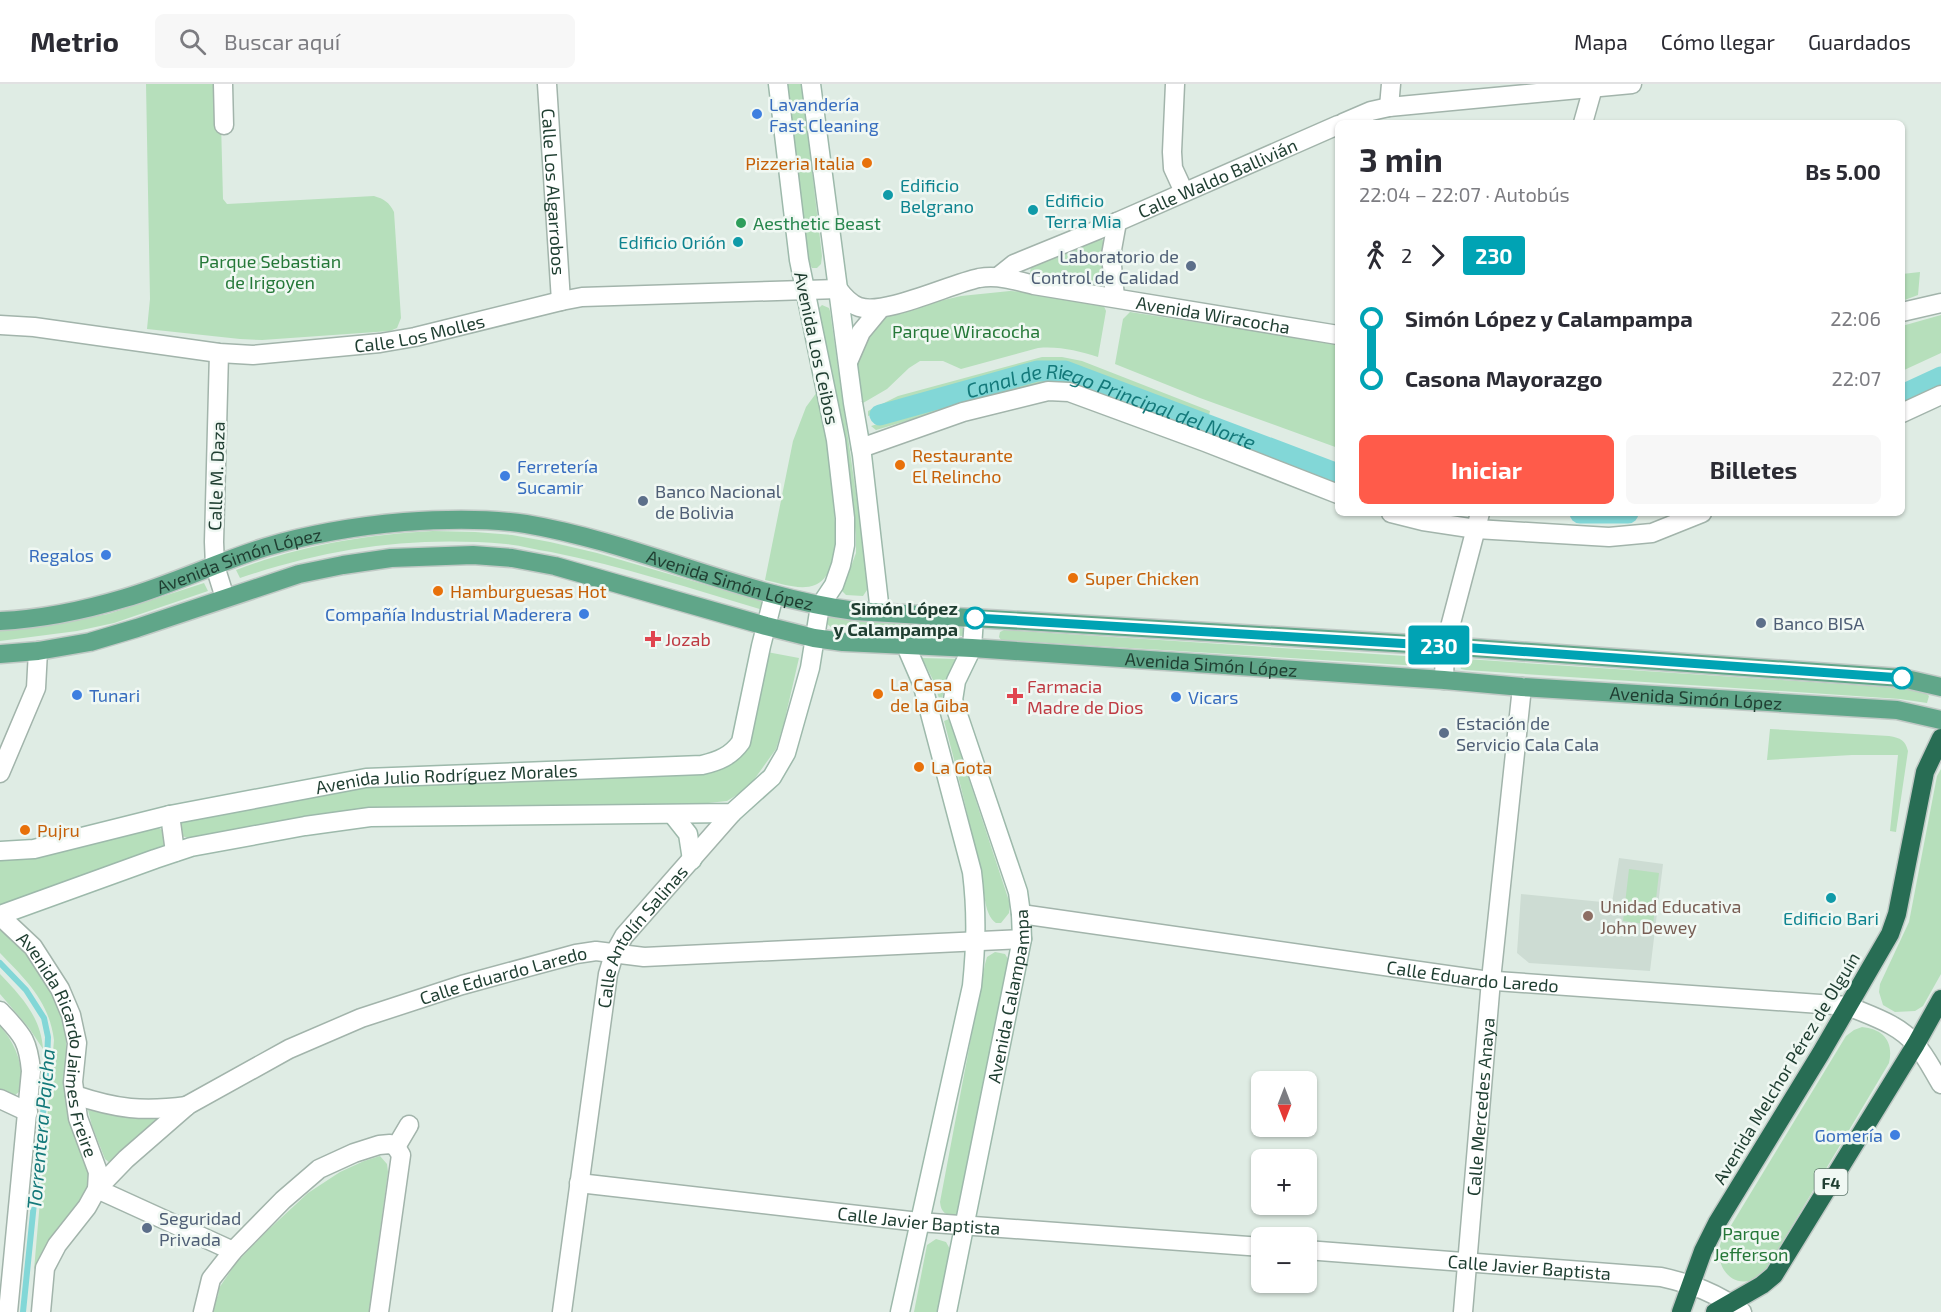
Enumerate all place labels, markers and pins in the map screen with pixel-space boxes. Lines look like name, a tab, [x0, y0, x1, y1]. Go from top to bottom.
place label: Lavandería Fast Cleaning	[769, 93, 879, 136]
marker: Lavandería Fast Cleaning	[750, 107, 764, 121]
place label: Pizzeria Italia	[745, 152, 855, 174]
marker: Pizzeria Italia	[860, 156, 874, 170]
place label: Edificio Belgrano	[900, 174, 974, 217]
marker: Edificio Belgrano	[881, 188, 895, 202]
place label: Edificio Terra Mia	[1045, 189, 1122, 232]
marker: Edificio Terra Mia	[1026, 203, 1040, 217]
place label: Aesthetic Beast	[753, 212, 881, 234]
marker: Aesthetic Beast	[734, 216, 748, 230]
place label: Edificio Orión	[618, 231, 726, 253]
marker: Edificio Orión	[731, 235, 745, 249]
place label: Laboratorio de Control de Calidad	[1031, 245, 1179, 288]
marker: Laboratorio de Control de Calidad	[1184, 259, 1198, 273]
place label: Restaurante El Relincho	[912, 444, 1013, 487]
place label: Ferretería Sucamir	[517, 455, 598, 498]
marker: Restaurante El Relincho	[893, 458, 907, 472]
marker: Ferretería Sucamir	[498, 469, 512, 483]
place label: Banco Nacional de Bolivia	[655, 480, 782, 523]
marker: Banco Nacional de Bolivia	[636, 494, 650, 508]
place label: Regalos	[29, 544, 94, 566]
marker: Regalos	[99, 548, 113, 562]
place label: Super Chicken	[1085, 567, 1199, 589]
marker: Super Chicken	[1066, 571, 1080, 585]
place label: Hamburguesas Hot	[450, 580, 607, 602]
marker: Hamburguesas Hot	[431, 584, 445, 598]
place label: Simón López y Calampampa	[833, 597, 958, 640]
place label: Compañía Industrial Maderera	[325, 603, 572, 625]
marker: Compañía Industrial Maderera	[577, 607, 591, 621]
marker: Simón López y Calampampa	[964, 607, 986, 629]
place label: Banco BISA	[1773, 612, 1865, 634]
marker: Banco BISA	[1754, 616, 1768, 630]
place label: Jozab	[665, 628, 711, 650]
marker: Jozab	[646, 632, 660, 646]
unlabelled marker	[1891, 667, 1913, 689]
place label: La Casa de la Giba	[890, 673, 969, 716]
place label: Farmacia Madre de Dios	[1027, 675, 1143, 718]
place label: Tunari	[89, 684, 140, 706]
place label: Vicars	[1188, 686, 1238, 708]
marker: La Casa de la Giba	[871, 687, 885, 701]
marker: Tunari	[70, 688, 84, 702]
marker: Farmacia Madre de Dios	[1008, 689, 1022, 703]
marker: Vicars	[1169, 690, 1183, 704]
place label: Estación de Servicio Cala Cala	[1456, 712, 1599, 755]
marker: Estación de Servicio Cala Cala	[1437, 726, 1451, 740]
place label: La Gota	[931, 756, 992, 778]
marker: La Gota	[912, 760, 926, 774]
place label: Pujru	[37, 819, 80, 841]
marker: Pujru	[18, 823, 32, 837]
marker: Edificio Bari	[1824, 891, 1838, 905]
place label: Unidad Educativa John Dewey	[1600, 895, 1741, 938]
place label: Edificio Bari	[1783, 907, 1879, 929]
marker: Unidad Educativa John Dewey	[1581, 909, 1595, 923]
place label: Gomería	[1814, 1124, 1883, 1146]
marker: Gomería	[1888, 1128, 1902, 1142]
place label: Seguridad Privada	[159, 1207, 241, 1250]
marker: Seguridad Privada	[140, 1221, 154, 1235]

